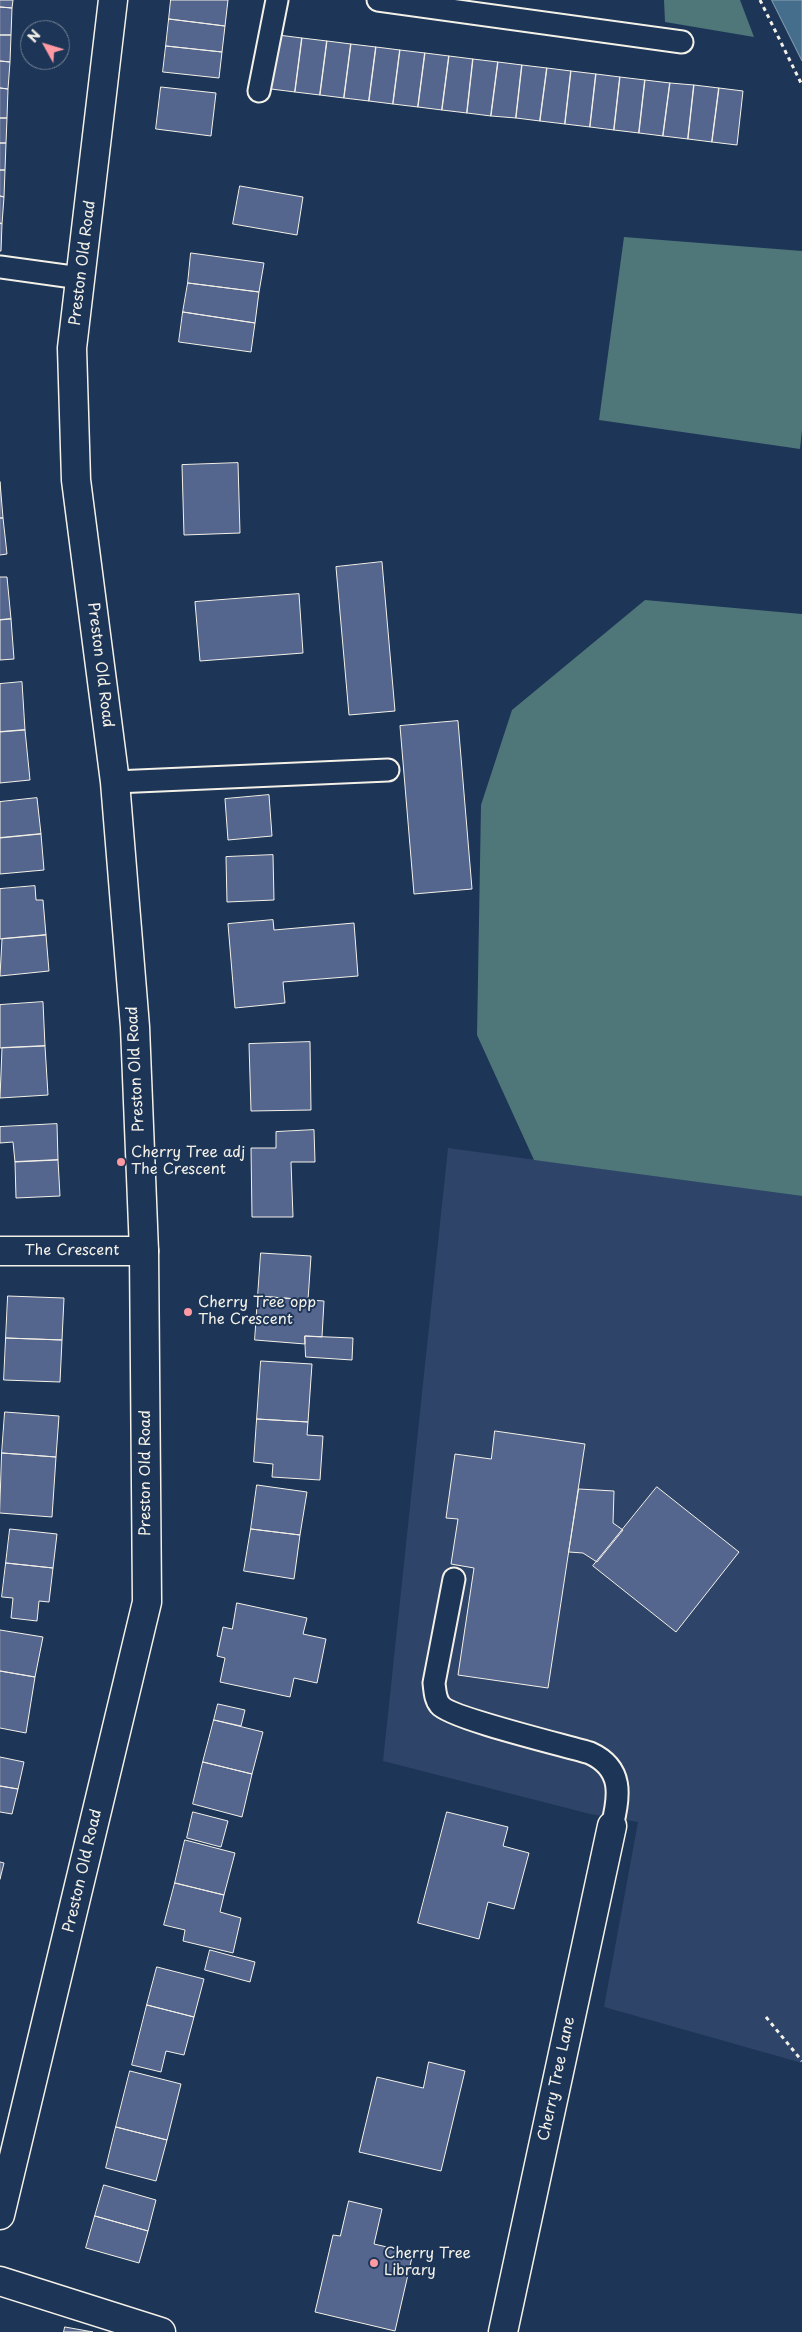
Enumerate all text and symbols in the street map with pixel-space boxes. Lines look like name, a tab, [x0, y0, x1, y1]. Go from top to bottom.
north arrow	[20, 20, 70, 70]
text: N	[22, 25, 45, 47]
street label: Preston Old Road	[66, 199, 100, 327]
street label: Preston Old Road	[83, 601, 117, 729]
street label: Preston Old Road	[124, 1006, 148, 1132]
place label: Cherry Tree adj The Crescent	[131, 1144, 245, 1179]
marker: Cherry Tree adj The Crescent	[115, 1156, 127, 1168]
street label: The Crescent	[25, 1242, 119, 1260]
place label: Cherry Tree opp The Crescent	[198, 1294, 316, 1329]
marker: Cherry Tree opp The Crescent	[182, 1306, 194, 1318]
street label: Preston Old Road	[137, 1410, 155, 1536]
street label: Preston Old Road	[60, 1808, 106, 1934]
street label: Cherry Tree Lane	[535, 2015, 579, 2143]
place label: Cherry Tree Library	[384, 2245, 471, 2280]
marker: Cherry Tree Library	[368, 2257, 380, 2269]

